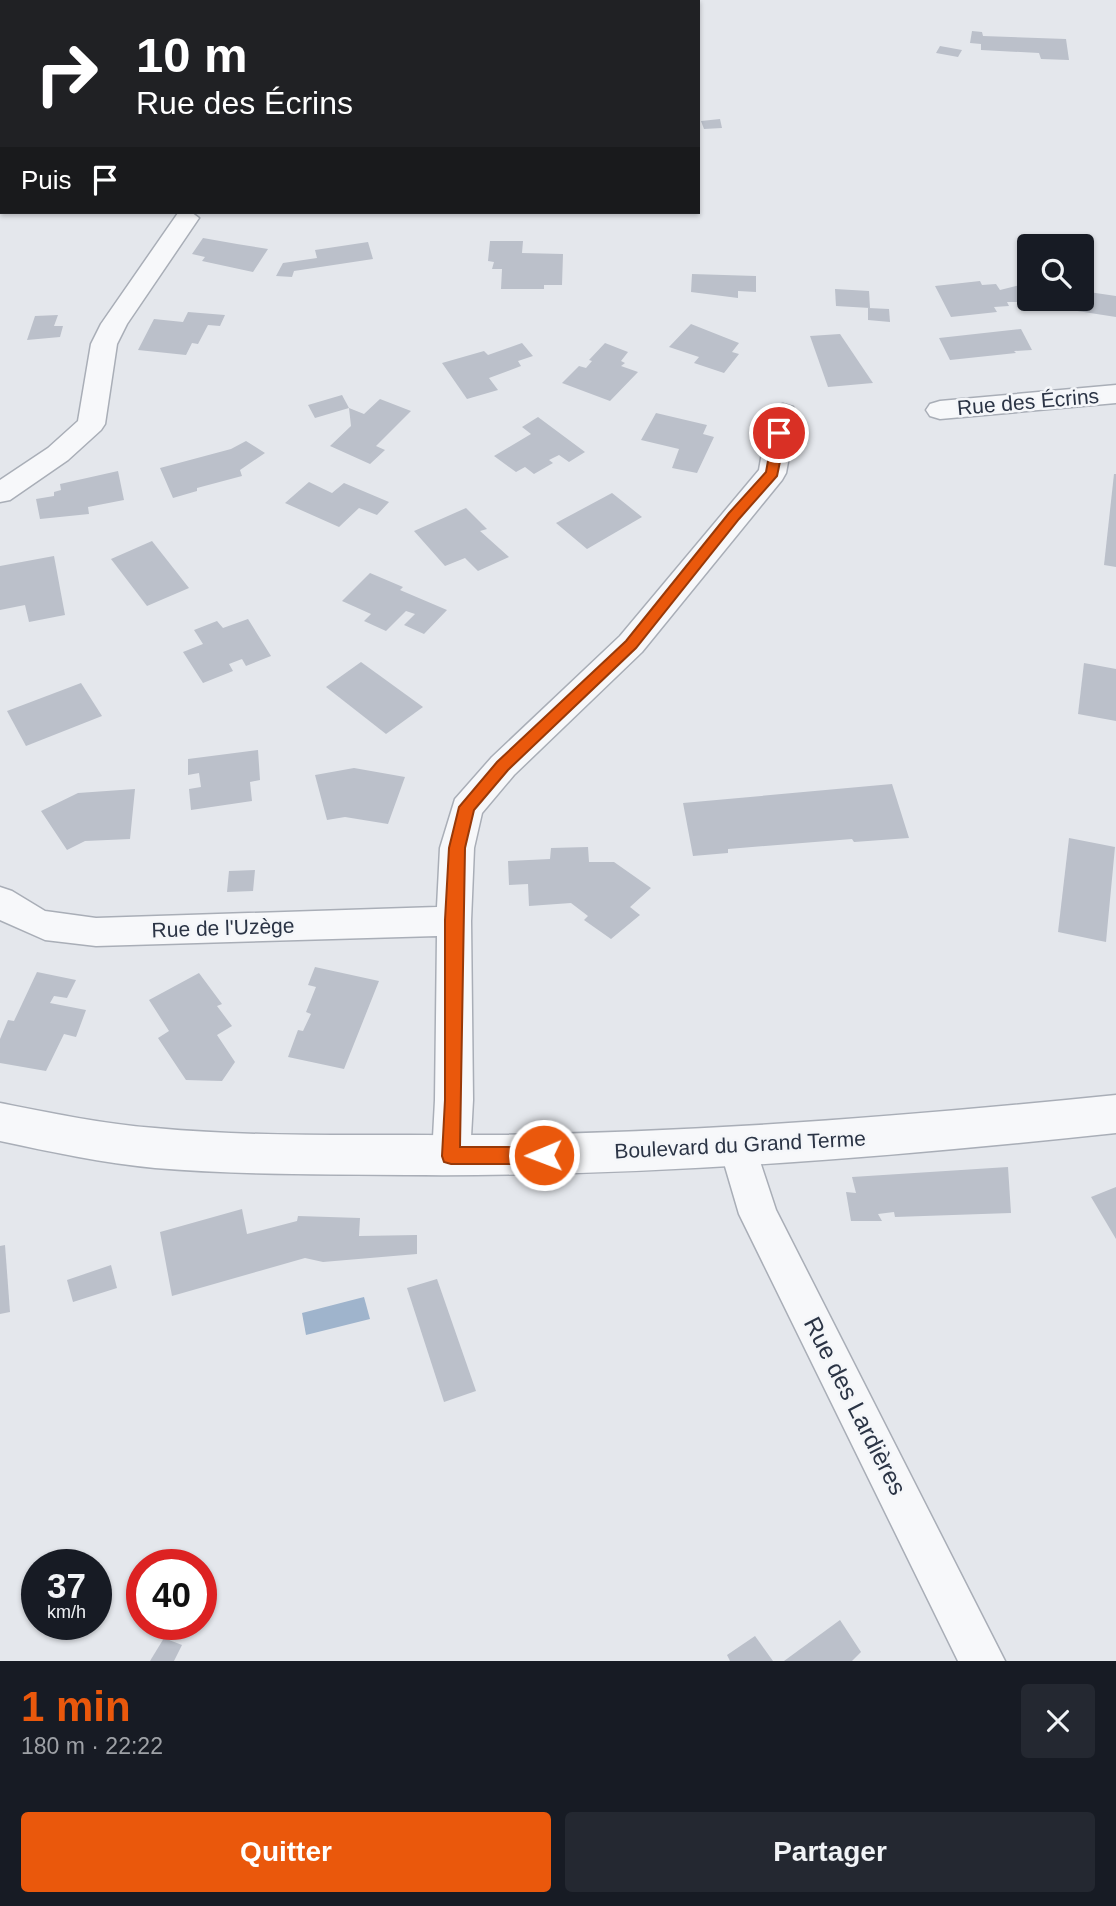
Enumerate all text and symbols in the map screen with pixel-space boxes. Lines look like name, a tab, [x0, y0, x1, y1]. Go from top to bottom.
icon: right	[21, 28, 112, 119]
text: 10 m	[136, 28, 248, 82]
text: Rue des Écrins	[136, 85, 353, 121]
icon: arrive	[86, 161, 124, 199]
text: Puis	[21, 165, 72, 195]
map controls	[1017, 234, 1094, 311]
button: search	[1017, 234, 1094, 311]
street label: Rue des Écrins	[956, 384, 1100, 419]
pin	[749, 403, 809, 463]
icon: arrive	[760, 414, 798, 452]
street label: Rue de l'Uzège	[151, 914, 295, 941]
position arrow	[507, 1118, 581, 1192]
street label: Boulevard du Grand Terme	[614, 1126, 866, 1163]
street label: Rue des Lardières	[799, 1312, 912, 1499]
speed limit sign: 40	[126, 1549, 217, 1640]
text: 37	[47, 1566, 86, 1605]
text: km/h	[47, 1602, 86, 1622]
text: 1 min	[21, 1683, 131, 1730]
button: close	[1021, 1684, 1095, 1758]
text: 180 m · 22:22	[21, 1733, 163, 1759]
button: Quitter	[21, 1812, 551, 1892]
button: Partager	[565, 1812, 1095, 1892]

